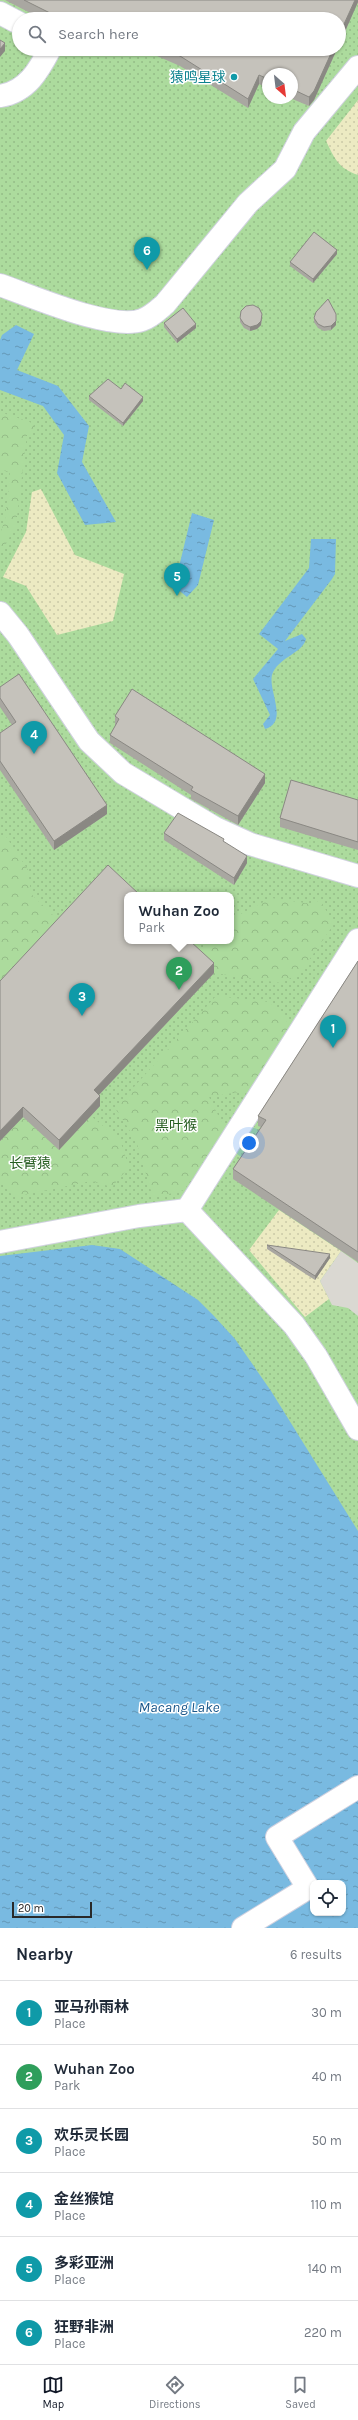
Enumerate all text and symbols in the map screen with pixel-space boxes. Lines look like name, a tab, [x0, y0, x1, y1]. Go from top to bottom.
search box	[12, 12, 346, 56]
icon: search	[26, 23, 48, 45]
text: Search here	[58, 25, 139, 43]
north arrow	[262, 68, 298, 104]
place label: 猿鸣星球	[170, 69, 226, 86]
marker: 猿鸣星球	[229, 72, 239, 82]
pin: 6	[134, 237, 160, 270]
pin: 5	[164, 563, 190, 596]
pin: 4	[21, 721, 47, 754]
popup	[124, 892, 234, 944]
text: Wuhan Zoo	[139, 902, 219, 920]
text: Park	[139, 920, 165, 935]
pin: 2	[166, 957, 192, 990]
pin: 3	[69, 983, 95, 1016]
pin: 1	[320, 1015, 346, 1048]
park label: 黑叶猴	[155, 1117, 197, 1134]
your location	[239, 1133, 259, 1153]
park label: 长臂猿	[9, 1155, 51, 1172]
water label: Macang Lake	[139, 1698, 220, 1716]
map controls	[310, 1880, 346, 1916]
button: locate	[310, 1880, 346, 1916]
scale bar	[12, 1900, 92, 1919]
text: 20 m	[18, 1902, 44, 1915]
text: Nearby	[16, 1944, 73, 1964]
text: 6 results	[290, 1947, 342, 1962]
text: 亚马孙雨林	[54, 1998, 129, 2016]
text: 1	[27, 2005, 31, 2020]
text: 30 m	[311, 2005, 342, 2020]
text: Place	[54, 2016, 85, 2031]
text: Wuhan Zoo	[54, 2060, 135, 2078]
text: 2	[25, 2069, 33, 2084]
text: 40 m	[312, 2069, 342, 2084]
text: Park	[54, 2078, 80, 2093]
text: 欢乐灵长园	[54, 2126, 129, 2144]
text: 3	[25, 2133, 33, 2148]
text: 50 m	[312, 2133, 342, 2148]
text: Place	[54, 2144, 85, 2159]
text: 金丝猴馆	[54, 2190, 114, 2208]
text: 4	[25, 2197, 33, 2212]
text: 110 m	[310, 2197, 342, 2212]
text: Place	[54, 2208, 85, 2223]
text: 多彩亚洲	[54, 2254, 114, 2272]
text: 5	[25, 2261, 33, 2276]
text: 140 m	[307, 2261, 342, 2276]
text: Place	[54, 2272, 85, 2287]
text: 狂野非洲	[54, 2318, 114, 2336]
text: 6	[25, 2325, 33, 2340]
text: 220 m	[304, 2325, 342, 2340]
text: Place	[54, 2336, 85, 2351]
tab: Map	[42, 2374, 64, 2411]
tab: Directions	[149, 2374, 201, 2411]
tab: Saved	[285, 2374, 316, 2411]

